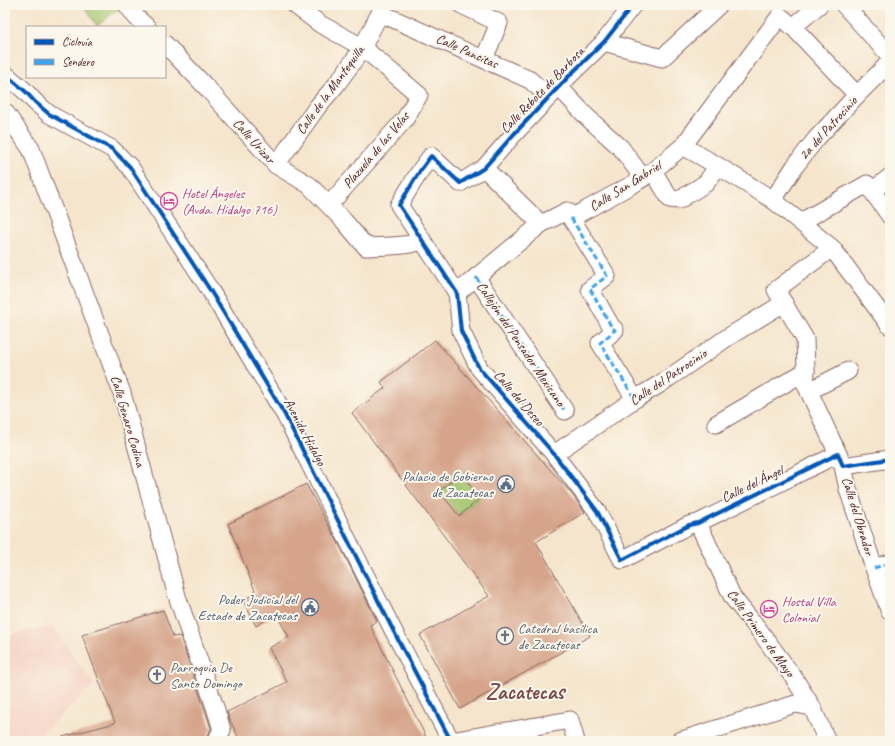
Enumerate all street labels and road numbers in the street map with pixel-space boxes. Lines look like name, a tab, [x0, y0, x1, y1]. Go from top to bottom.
street label: Calle Pancitas	[433, 30, 502, 73]
street label: Calle de la Mantequilla	[292, 41, 369, 138]
street label: Calle Rebote de Barbosa	[496, 42, 589, 137]
street label: 2a del Patrocinio	[795, 92, 862, 163]
street label: Plazuela de las Velas	[339, 107, 414, 192]
street label: Calle Urizar	[229, 115, 279, 168]
street label: Calle San Gabriel	[586, 156, 666, 215]
street label: Callejón del Pensador Mexicano	[473, 278, 570, 411]
street label: Calle del Patrocinio	[626, 344, 711, 409]
street label: Calle del Deseo	[490, 367, 548, 430]
street label: Calle Genaro Codina	[107, 373, 150, 470]
street label: Avenida Hidalgo	[280, 395, 330, 469]
street label: Calle del Ángel	[718, 461, 788, 506]
street label: Calle del Obrador	[838, 475, 878, 558]
street label: Calle Primero de Mayo	[723, 586, 800, 682]

